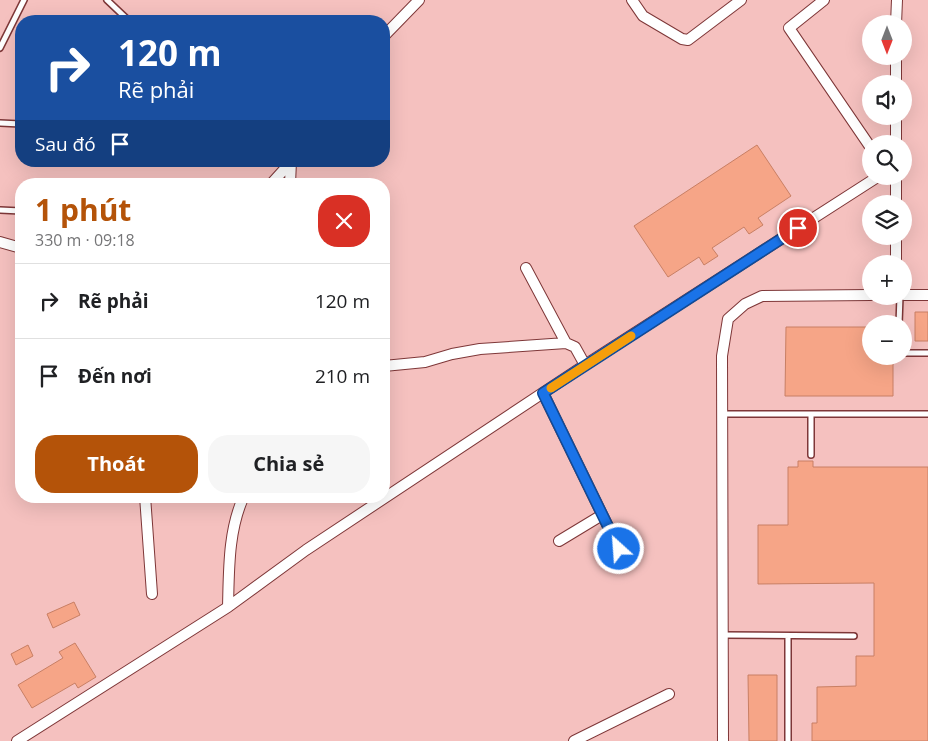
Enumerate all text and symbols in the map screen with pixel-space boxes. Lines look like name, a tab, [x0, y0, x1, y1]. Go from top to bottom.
north arrow	[862, 15, 912, 65]
map controls	[862, 15, 912, 365]
text: 120 m	[118, 29, 222, 76]
icon: right	[35, 35, 100, 100]
text: Rẽ phải	[118, 74, 194, 104]
button: sound	[862, 75, 912, 125]
icon: arrive	[106, 130, 134, 158]
text: Sau đó	[35, 131, 96, 157]
button: search	[862, 135, 912, 185]
text: 1 phút	[35, 189, 131, 230]
button: close	[318, 195, 370, 247]
button: layers	[862, 195, 912, 245]
pin	[777, 207, 819, 249]
icon: arrive	[784, 214, 812, 242]
text: 330 m · 09:18	[35, 229, 135, 251]
button: +	[862, 255, 912, 305]
icon: right	[35, 287, 63, 315]
text: Rẽ phải	[78, 288, 149, 314]
text: 120 m	[315, 288, 370, 314]
button: −	[862, 315, 912, 365]
icon: arrive	[35, 362, 63, 390]
text: Đến nơi	[78, 363, 152, 389]
text: 210 m	[315, 363, 370, 389]
button: Thoát	[35, 435, 198, 493]
button: Chia sẻ	[208, 435, 370, 493]
position arrow	[592, 522, 644, 574]

